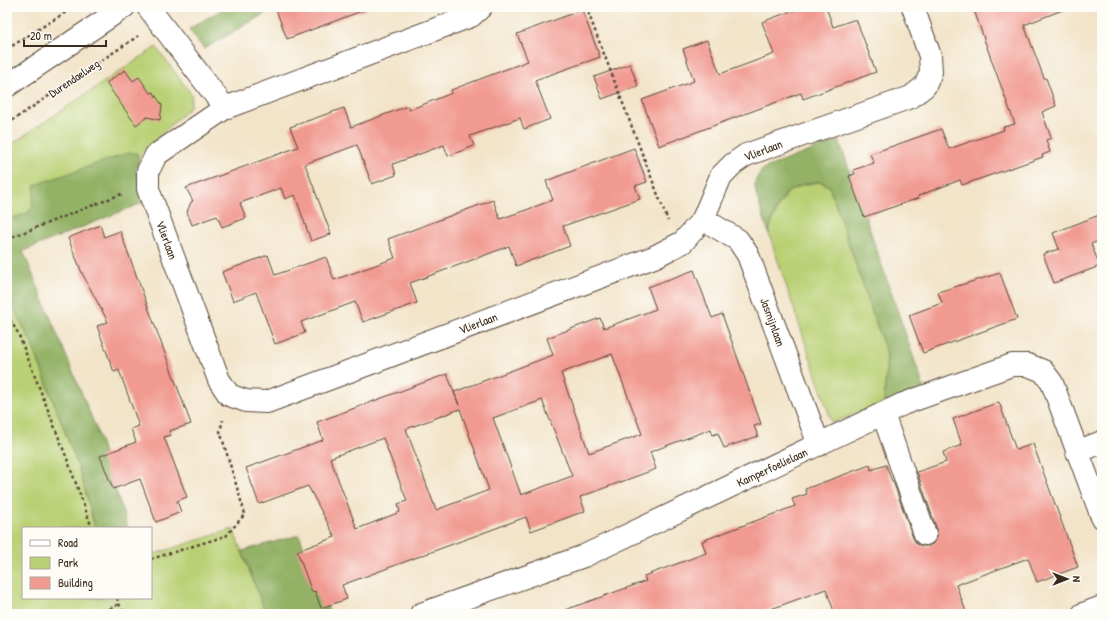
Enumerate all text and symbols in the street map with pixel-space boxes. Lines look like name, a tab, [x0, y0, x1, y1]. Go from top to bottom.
scale bar	[24, 22, 106, 48]
text: 20 m	[30, 27, 52, 44]
street label: Durendaelweg	[45, 55, 103, 101]
street label: Vlierlaan	[741, 135, 785, 165]
street label: Vlierlaan	[152, 218, 182, 262]
street label: Jasmijnlaan	[756, 295, 790, 349]
street label: Vlierlaan	[456, 308, 500, 338]
street label: Kamperfoelielaan	[734, 443, 810, 491]
legend	[22, 527, 152, 599]
text: Road	[58, 534, 78, 551]
text: Park	[58, 554, 78, 571]
north arrow	[1047, 559, 1087, 599]
text: Building	[58, 574, 93, 591]
text: N	[1070, 576, 1084, 582]

